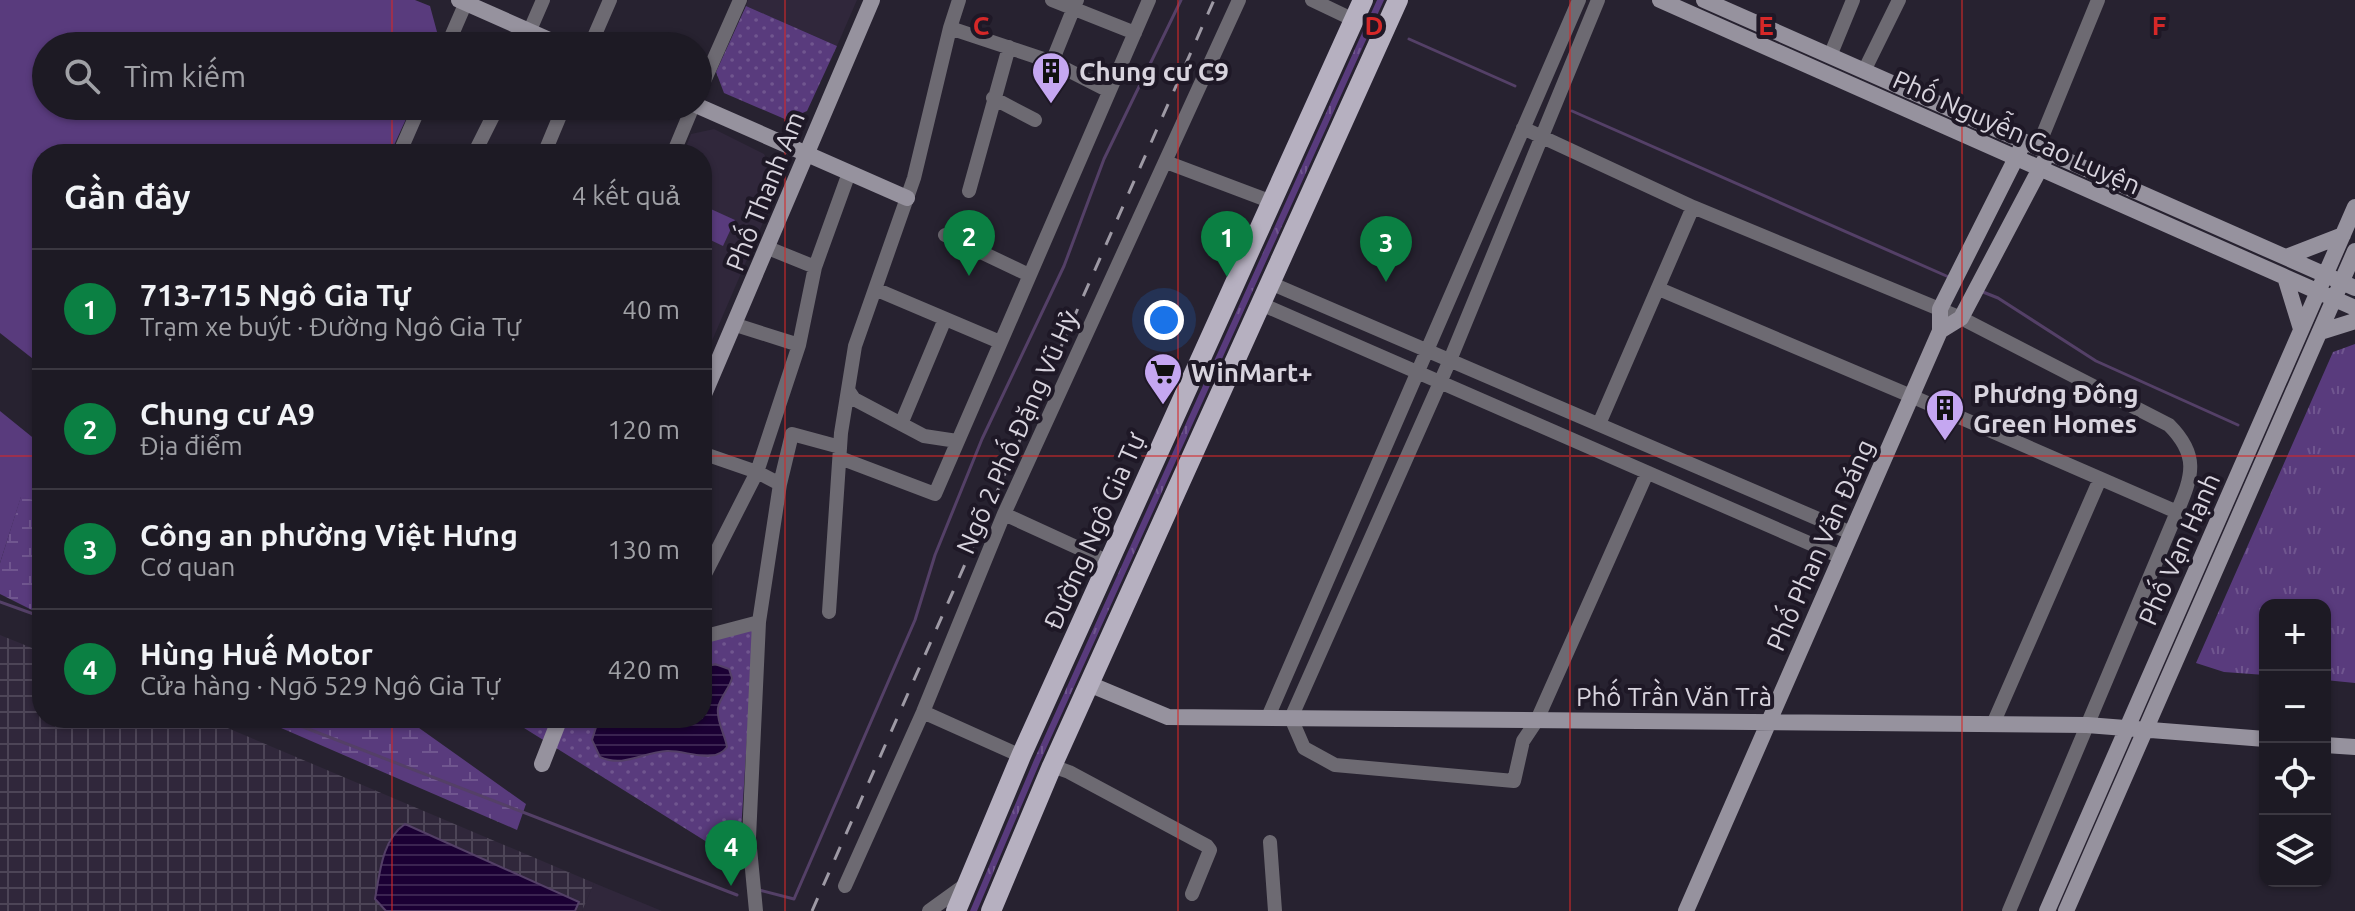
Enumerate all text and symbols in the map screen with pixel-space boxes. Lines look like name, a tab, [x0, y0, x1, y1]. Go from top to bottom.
text: C	[973, 11, 990, 40]
text: D	[1365, 11, 1383, 40]
text: E	[1758, 11, 1774, 40]
text: F	[2152, 11, 2166, 40]
search box	[32, 32, 712, 120]
building icon: Chung cư C9	[1030, 50, 1072, 105]
icon: search	[60, 54, 104, 98]
place label: Chung cư C9	[1079, 57, 1229, 86]
text: Tìm kiếm	[124, 59, 246, 93]
street label: Phố Nguyễn Cao Luyện	[1889, 61, 2147, 200]
street label: Phố Thanh Am	[717, 106, 810, 275]
text: Gần đây	[64, 177, 191, 215]
text: 4 kết quả	[572, 181, 680, 210]
pin: 2	[943, 210, 995, 276]
pin: 1	[1201, 211, 1253, 277]
pin: 3	[1360, 216, 1412, 282]
text: 713-715 Ngô Gia Tự	[140, 278, 411, 312]
text: 1	[83, 295, 97, 324]
text: 40 m	[622, 295, 680, 324]
your location	[1144, 300, 1184, 340]
street label: Ngõ 2 Phố Đặng Vũ Hỷ	[947, 305, 1084, 558]
text: Trạm xe buýt · Đường Ngô Gia Tự	[140, 312, 521, 341]
supermarket icon: WinMart+	[1142, 351, 1184, 406]
place label: WinMart+	[1191, 358, 1313, 387]
place label: Phương Đông Green Homes	[1973, 379, 2139, 438]
building icon: Phương Đông Green Homes	[1924, 387, 1966, 442]
text: Chung cư A9	[140, 397, 315, 431]
text: 2	[83, 415, 97, 444]
text: 120 m	[608, 415, 680, 444]
street label: Đường Ngô Gia Tự	[1038, 428, 1151, 634]
text: Địa điểm	[140, 431, 243, 460]
street label: Phố Phan Văn Đáng	[1757, 433, 1880, 655]
street label: Phố Vạn Hạnh	[2130, 467, 2225, 629]
text: Công an phường Việt Hưng	[140, 518, 518, 552]
text: 3	[83, 535, 97, 564]
text: 130 m	[608, 535, 680, 564]
text: Cơ quan	[140, 552, 235, 581]
map controls	[2259, 599, 2331, 887]
button: +	[2259, 599, 2331, 671]
text: Hùng Huế Motor	[140, 637, 373, 671]
text: 4	[83, 655, 97, 684]
text: 420 m	[608, 655, 680, 684]
text: Cửa hàng · Ngõ 529 Ngô Gia Tự	[140, 671, 500, 700]
button: −	[2259, 671, 2331, 743]
street label: Phố Trần Văn Trà	[1576, 678, 1772, 711]
button: locate	[2259, 743, 2331, 815]
button: layers	[2259, 815, 2331, 887]
pin: 4	[705, 820, 757, 886]

